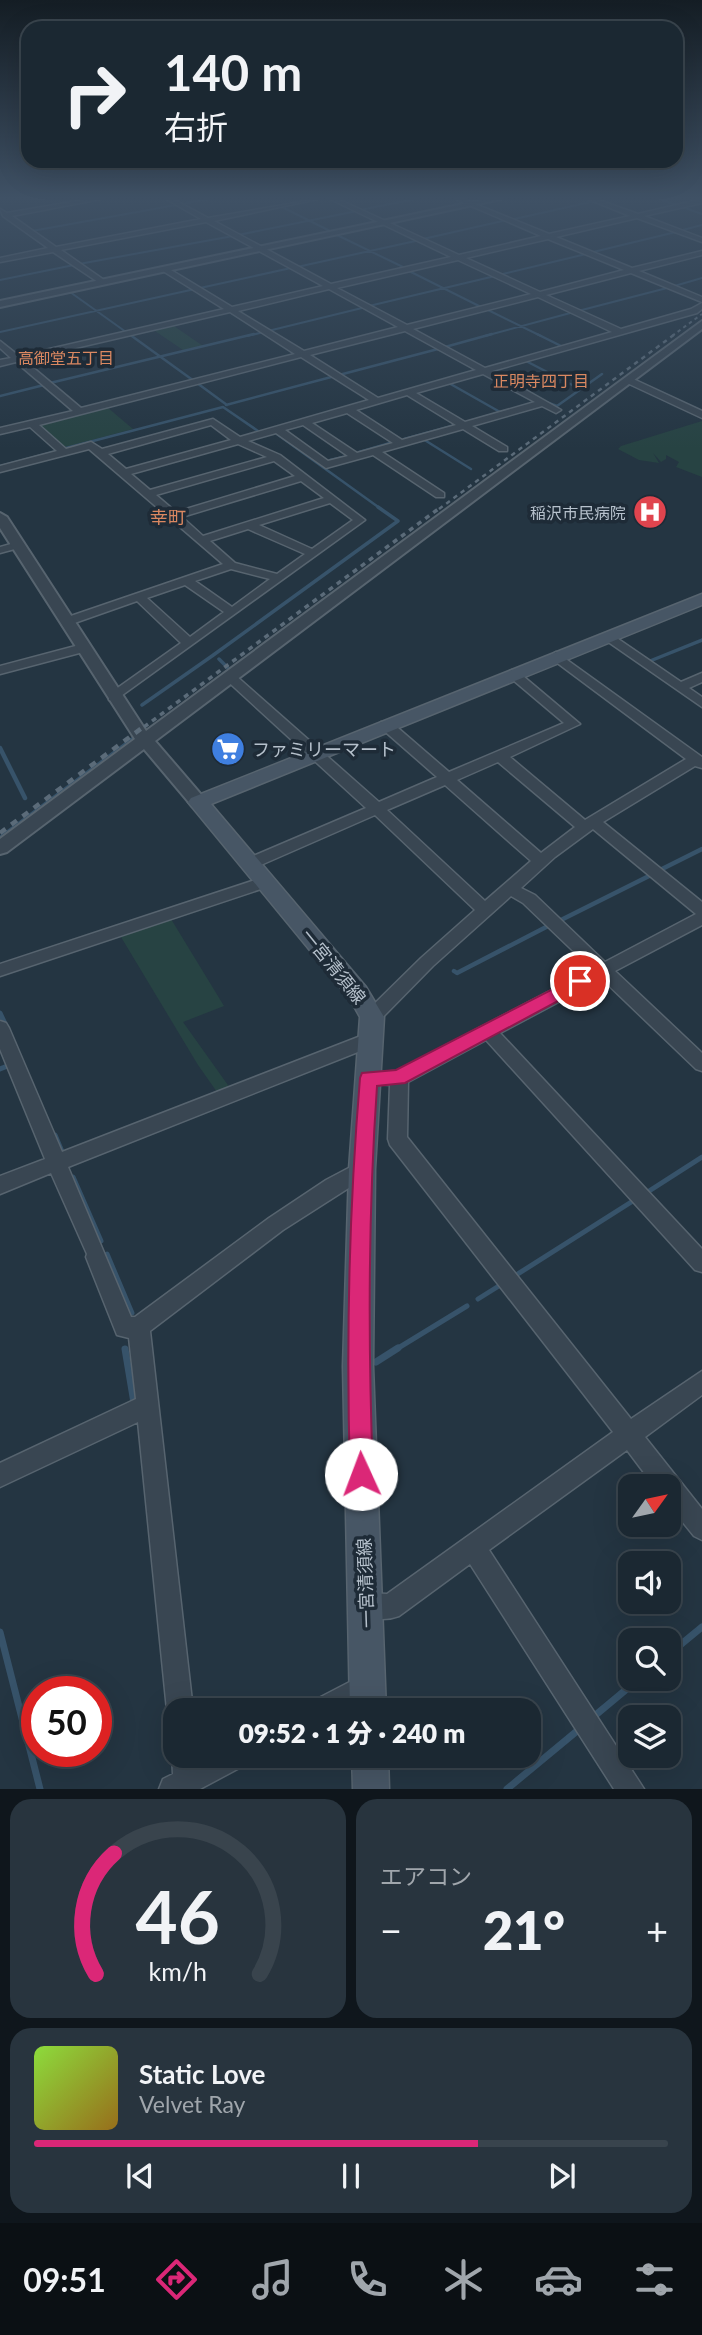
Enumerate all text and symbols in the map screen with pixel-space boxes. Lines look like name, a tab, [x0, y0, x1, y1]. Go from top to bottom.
text: 140 m	[164, 43, 302, 101]
icon: right	[49, 49, 140, 140]
text: 右折	[164, 107, 228, 146]
district label: 高御堂五丁目	[18, 348, 114, 367]
district label: 正明寺四丁目	[493, 371, 589, 390]
hospital icon: 稲沢市民病院	[631, 493, 669, 531]
place label: 稲沢市民病院	[530, 503, 626, 522]
district label: 幸町	[150, 506, 186, 528]
supermarket icon: ファミリーマート	[209, 730, 247, 768]
place label: ファミリーマート	[252, 738, 396, 760]
street label: 一宮清須線	[297, 924, 371, 1008]
pin	[550, 951, 610, 1011]
icon: arrive	[561, 962, 599, 1000]
position arrow	[324, 1437, 398, 1511]
north arrow	[618, 1474, 681, 1536]
map controls	[618, 1474, 681, 1768]
street label: 一宮清須線	[352, 1538, 378, 1628]
button: sound	[618, 1551, 681, 1614]
button: search	[618, 1628, 681, 1691]
speed limit sign: 50	[21, 1676, 112, 1767]
button: layers	[618, 1705, 681, 1768]
text: 09:52 · 1 分 · 240 m	[239, 1717, 465, 1749]
text: エアコン	[380, 1862, 472, 1890]
text: 46	[136, 1873, 220, 1961]
text: 21°	[483, 1899, 565, 1961]
text: −	[380, 1907, 402, 1953]
text: +	[646, 1907, 668, 1953]
text: km/h	[149, 1956, 207, 1986]
text: Static Love	[139, 2058, 266, 2090]
text: Velvet Ray	[139, 2090, 245, 2118]
icon: previous	[121, 2157, 159, 2195]
icon: pause	[332, 2157, 370, 2195]
icon: next	[543, 2157, 581, 2195]
icon: directions	[152, 2255, 201, 2304]
icon: music	[248, 2255, 297, 2304]
icon: phone	[343, 2255, 392, 2304]
icon: climate	[439, 2255, 488, 2304]
icon: car	[534, 2255, 583, 2304]
icon: filters	[630, 2255, 679, 2304]
text: 09:51	[23, 2260, 106, 2299]

